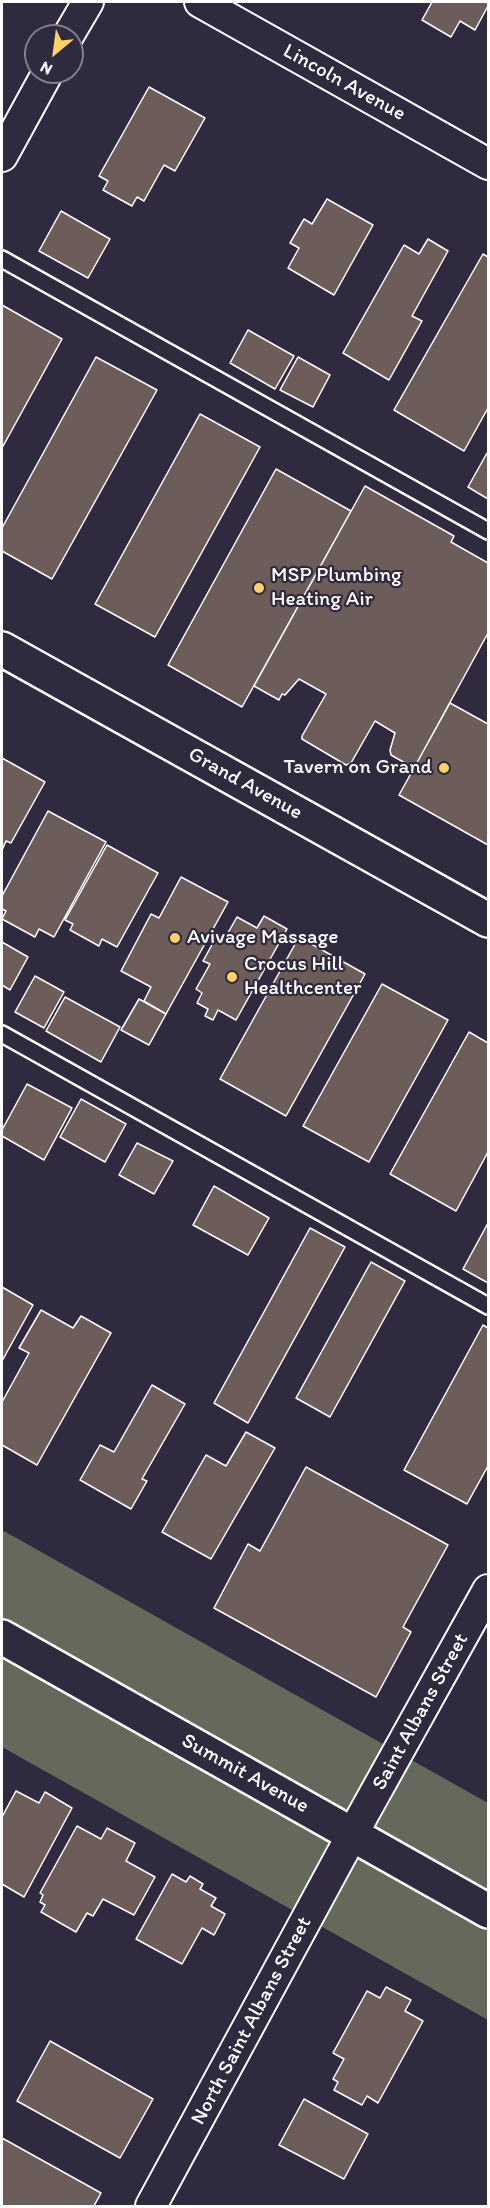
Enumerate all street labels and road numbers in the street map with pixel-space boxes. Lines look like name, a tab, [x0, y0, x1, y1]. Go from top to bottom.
street label: Lincoln Avenue	[278, 39, 410, 127]
street label: Grand Avenue	[183, 742, 307, 826]
street label: Saint Albans Street	[367, 1629, 475, 1795]
street label: Summit Avenue	[177, 1729, 313, 1819]
street label: North Saint Albans Street	[186, 1913, 318, 2129]

